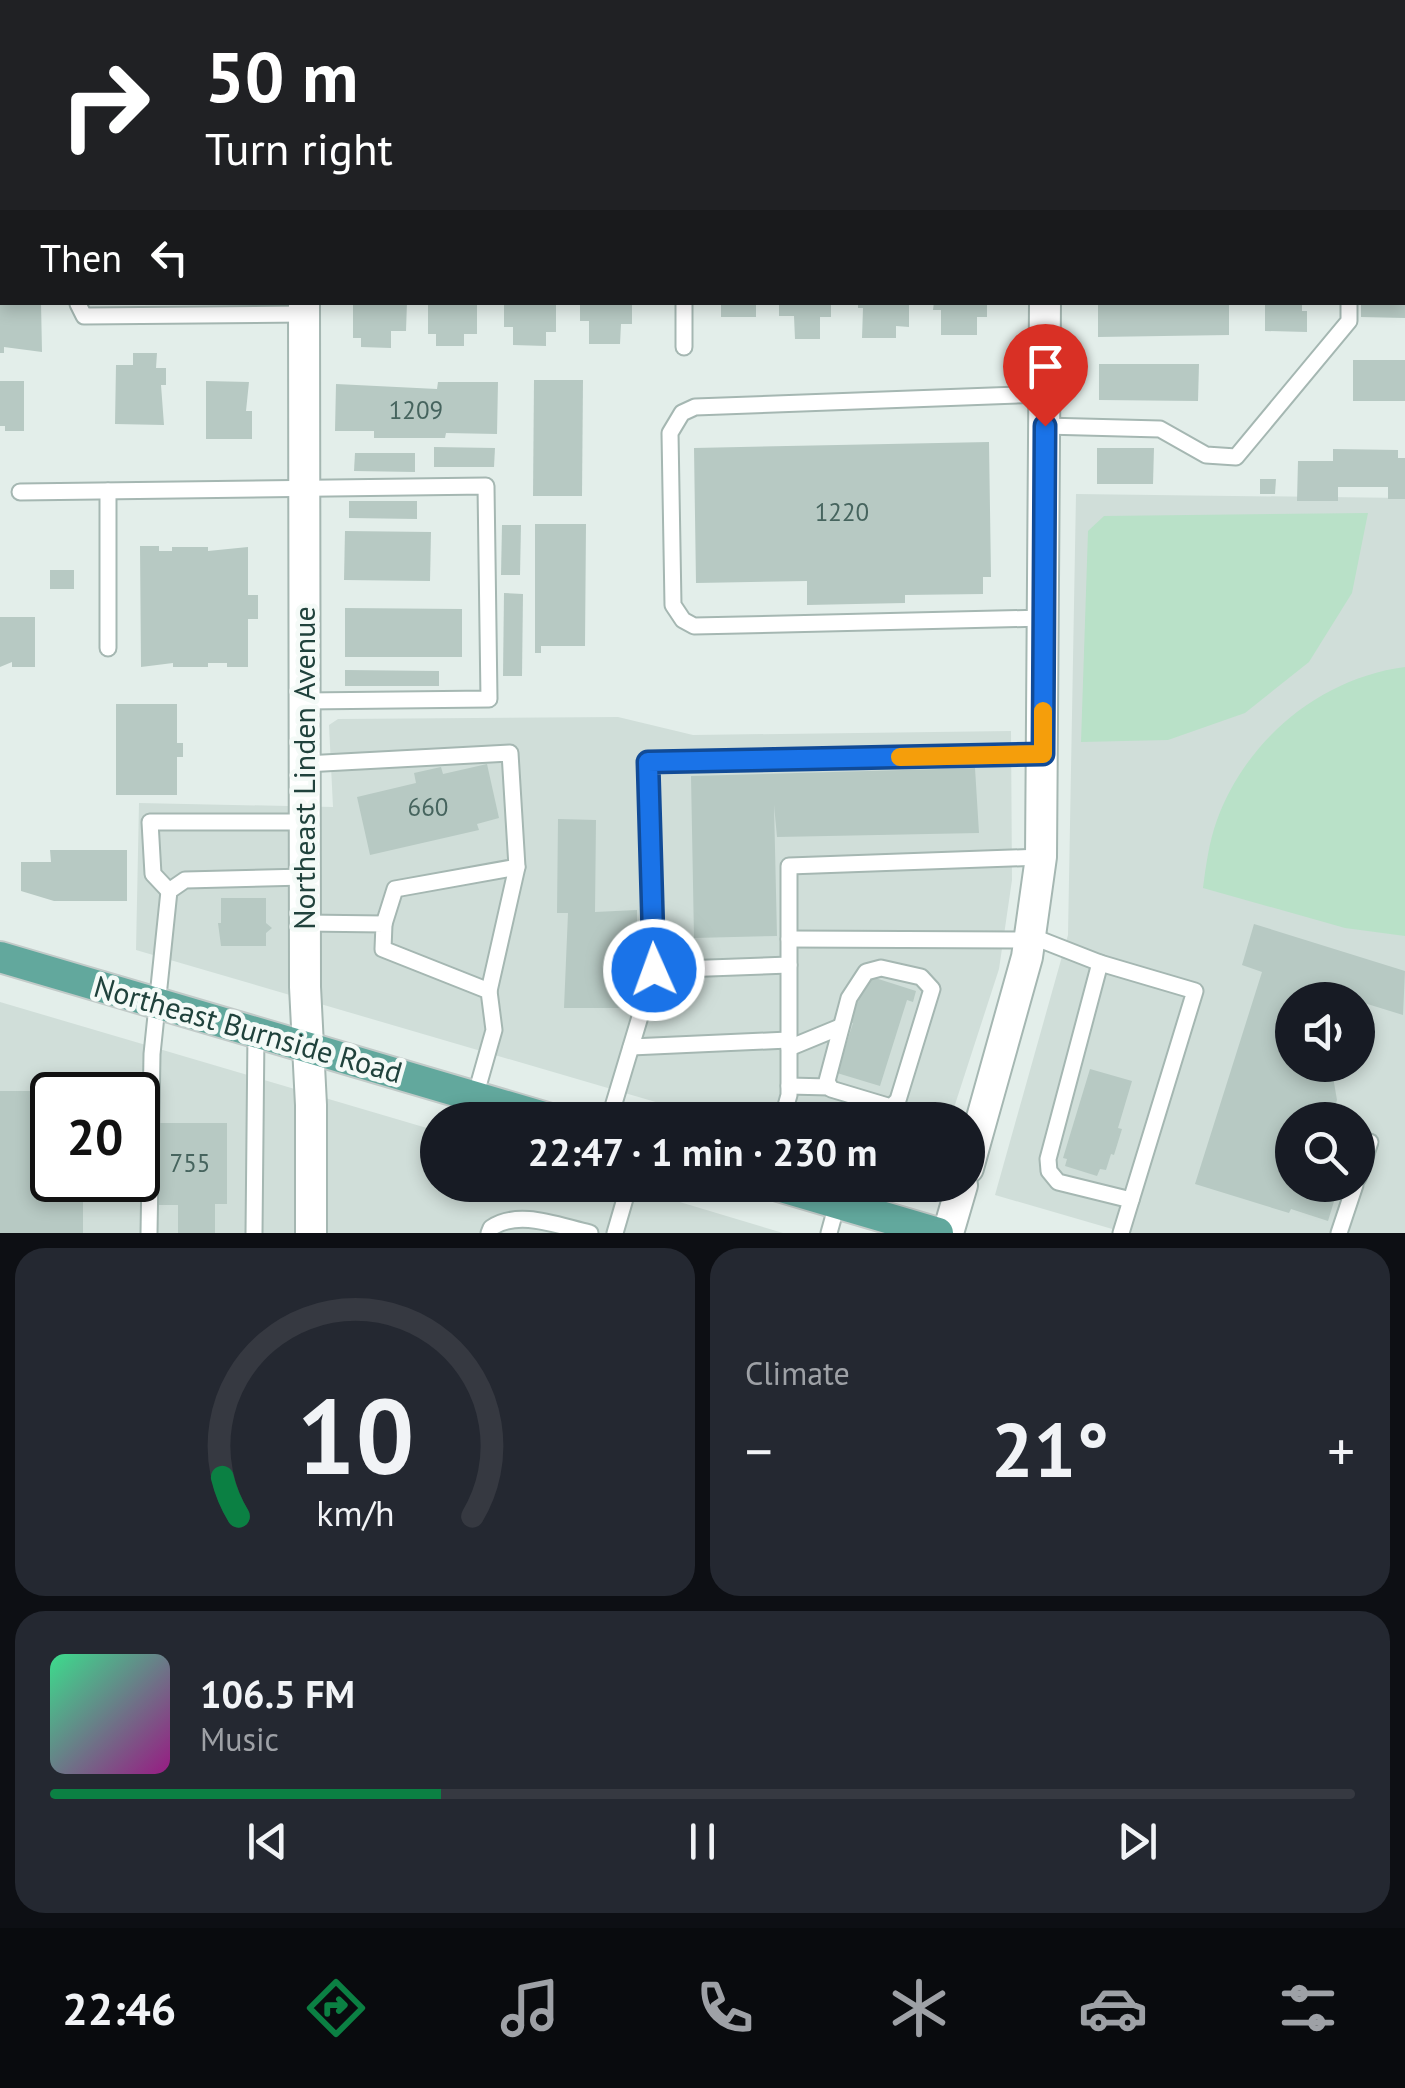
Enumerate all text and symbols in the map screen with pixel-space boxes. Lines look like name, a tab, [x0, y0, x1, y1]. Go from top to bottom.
text: 50 m	[205, 31, 358, 121]
icon: right	[40, 40, 170, 170]
text: Turn right	[205, 119, 393, 177]
icon: left	[142, 230, 197, 285]
text: Then	[40, 233, 122, 282]
pin	[1003, 324, 1088, 427]
icon: arrive	[1018, 339, 1073, 394]
house number: 1209	[389, 394, 443, 426]
house number: 1220	[815, 496, 869, 528]
street label: Northeast Linden Avenue	[284, 606, 323, 930]
house number: 660	[408, 791, 448, 823]
position arrow	[602, 918, 706, 1022]
street label: Northeast Burnside Road	[90, 966, 407, 1091]
map controls	[1275, 982, 1375, 1202]
button: sound	[1275, 982, 1375, 1082]
speed limit sign: 20	[30, 1072, 160, 1202]
button: search	[1275, 1102, 1375, 1202]
text: 22:47 · 1 min · 230 m	[528, 1127, 877, 1176]
house number: 755	[170, 1147, 210, 1179]
text: Climate	[745, 1352, 850, 1394]
text: 10	[296, 1368, 414, 1503]
text: 21°	[991, 1401, 1109, 1498]
text: −	[745, 1415, 773, 1486]
text: +	[1327, 1415, 1355, 1486]
text: km/h	[316, 1490, 394, 1536]
text: 106.5 FM	[200, 1669, 355, 1718]
text: Music	[200, 1718, 279, 1760]
icon: previous	[240, 1814, 295, 1869]
icon: pause	[675, 1814, 730, 1869]
icon: next	[1110, 1814, 1165, 1869]
icon: directions	[301, 1973, 371, 2043]
icon: music	[495, 1973, 565, 2043]
icon: phone	[690, 1973, 760, 2043]
icon: climate	[884, 1973, 954, 2043]
icon: car	[1078, 1973, 1148, 2043]
icon: filters	[1273, 1973, 1343, 2043]
text: 22:46	[62, 1979, 176, 2037]

